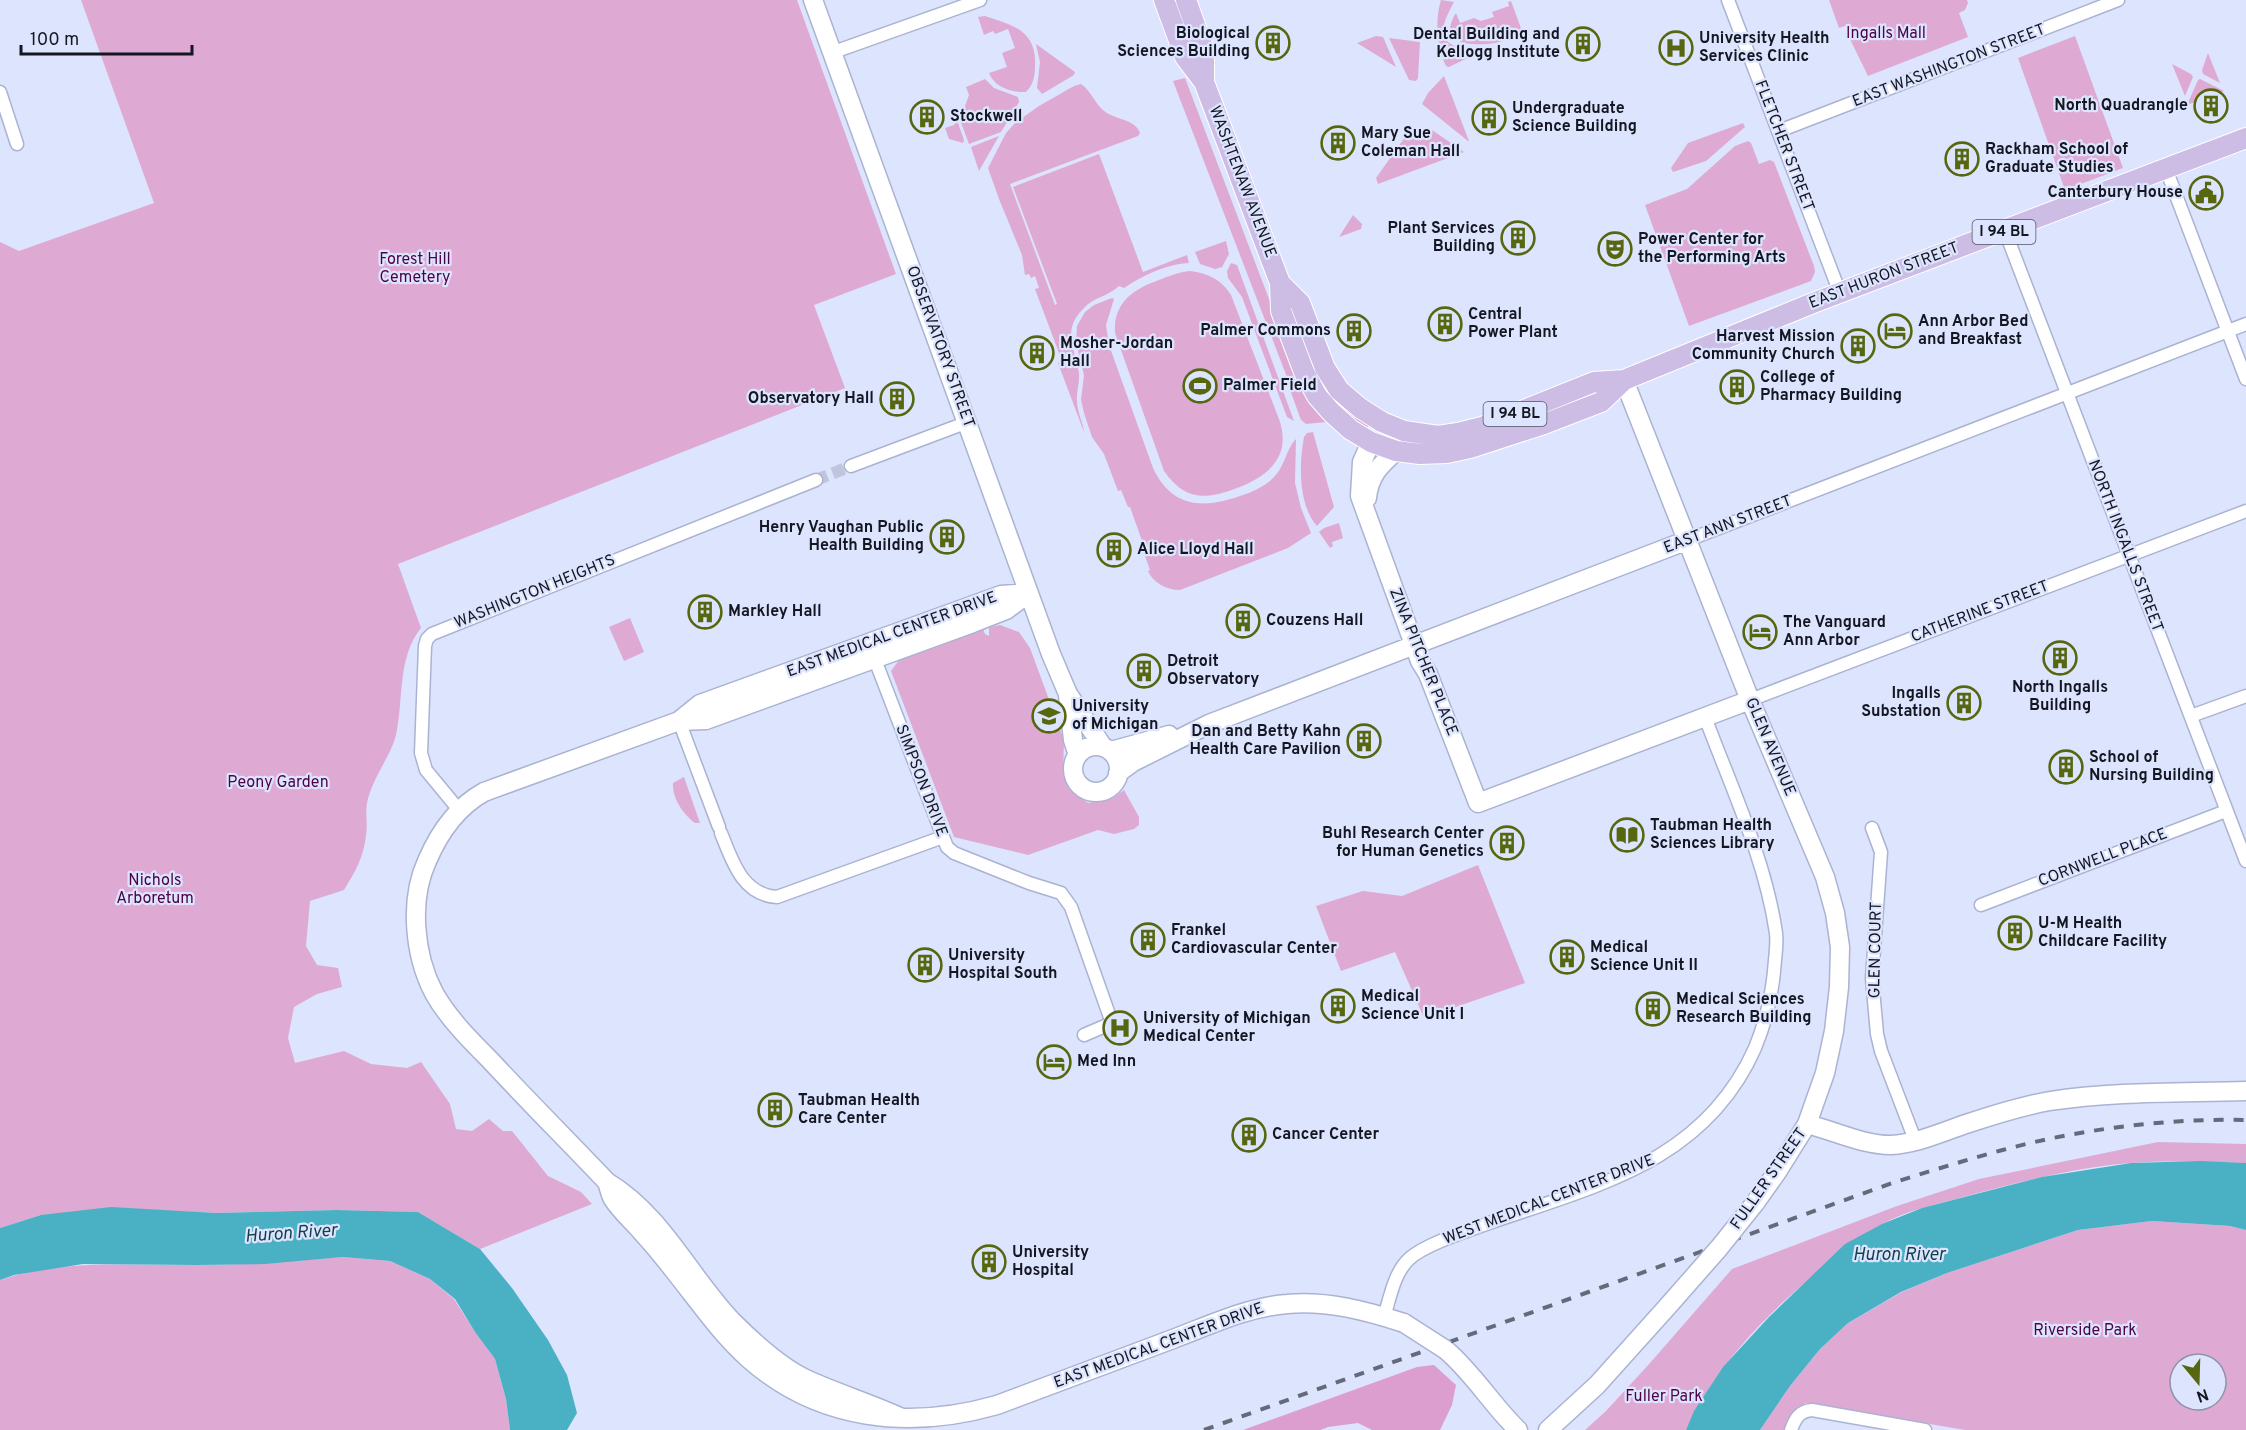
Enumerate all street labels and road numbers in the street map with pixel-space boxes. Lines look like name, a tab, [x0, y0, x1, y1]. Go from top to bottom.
street label: EAST WASHINGTON STREET	[1850, 20, 2048, 112]
street label: FLETCHER STREET	[1750, 78, 1818, 214]
street label: WASHTENAW AVENUE	[1204, 103, 1280, 261]
road number: I 94 BL	[1972, 220, 2036, 244]
street label: EAST HURON STREET	[1806, 238, 1962, 314]
street label: OBSERVATORY STREET	[901, 263, 979, 431]
road number: I 94 BL	[1484, 402, 1546, 426]
street label: NORTH INGALLS STREET	[2083, 457, 2167, 635]
street label: EAST ANN STREET	[1661, 491, 1795, 559]
street label: WASHINGTON HEIGHTS	[452, 551, 618, 633]
street label: CATHERINE STREET	[1908, 576, 2052, 648]
street label: ZINA PITCHER PLACE	[1384, 585, 1462, 739]
street label: EAST MEDICAL CENTER DRIVE	[784, 588, 1000, 682]
street label: GLEN AVENUE	[1740, 695, 1800, 799]
street label: SIMPSON DRIVE	[890, 722, 952, 840]
street label: CORNWELL PLACE	[2036, 824, 2170, 892]
street label: GLEN COURT	[1865, 901, 1887, 999]
street label: FULLER STREET	[1727, 1124, 1811, 1234]
street label: WEST MEDICAL CENTER DRIVE	[1440, 1150, 1658, 1250]
street label: EAST MEDICAL CENTER DRIVE	[1051, 1299, 1267, 1393]

